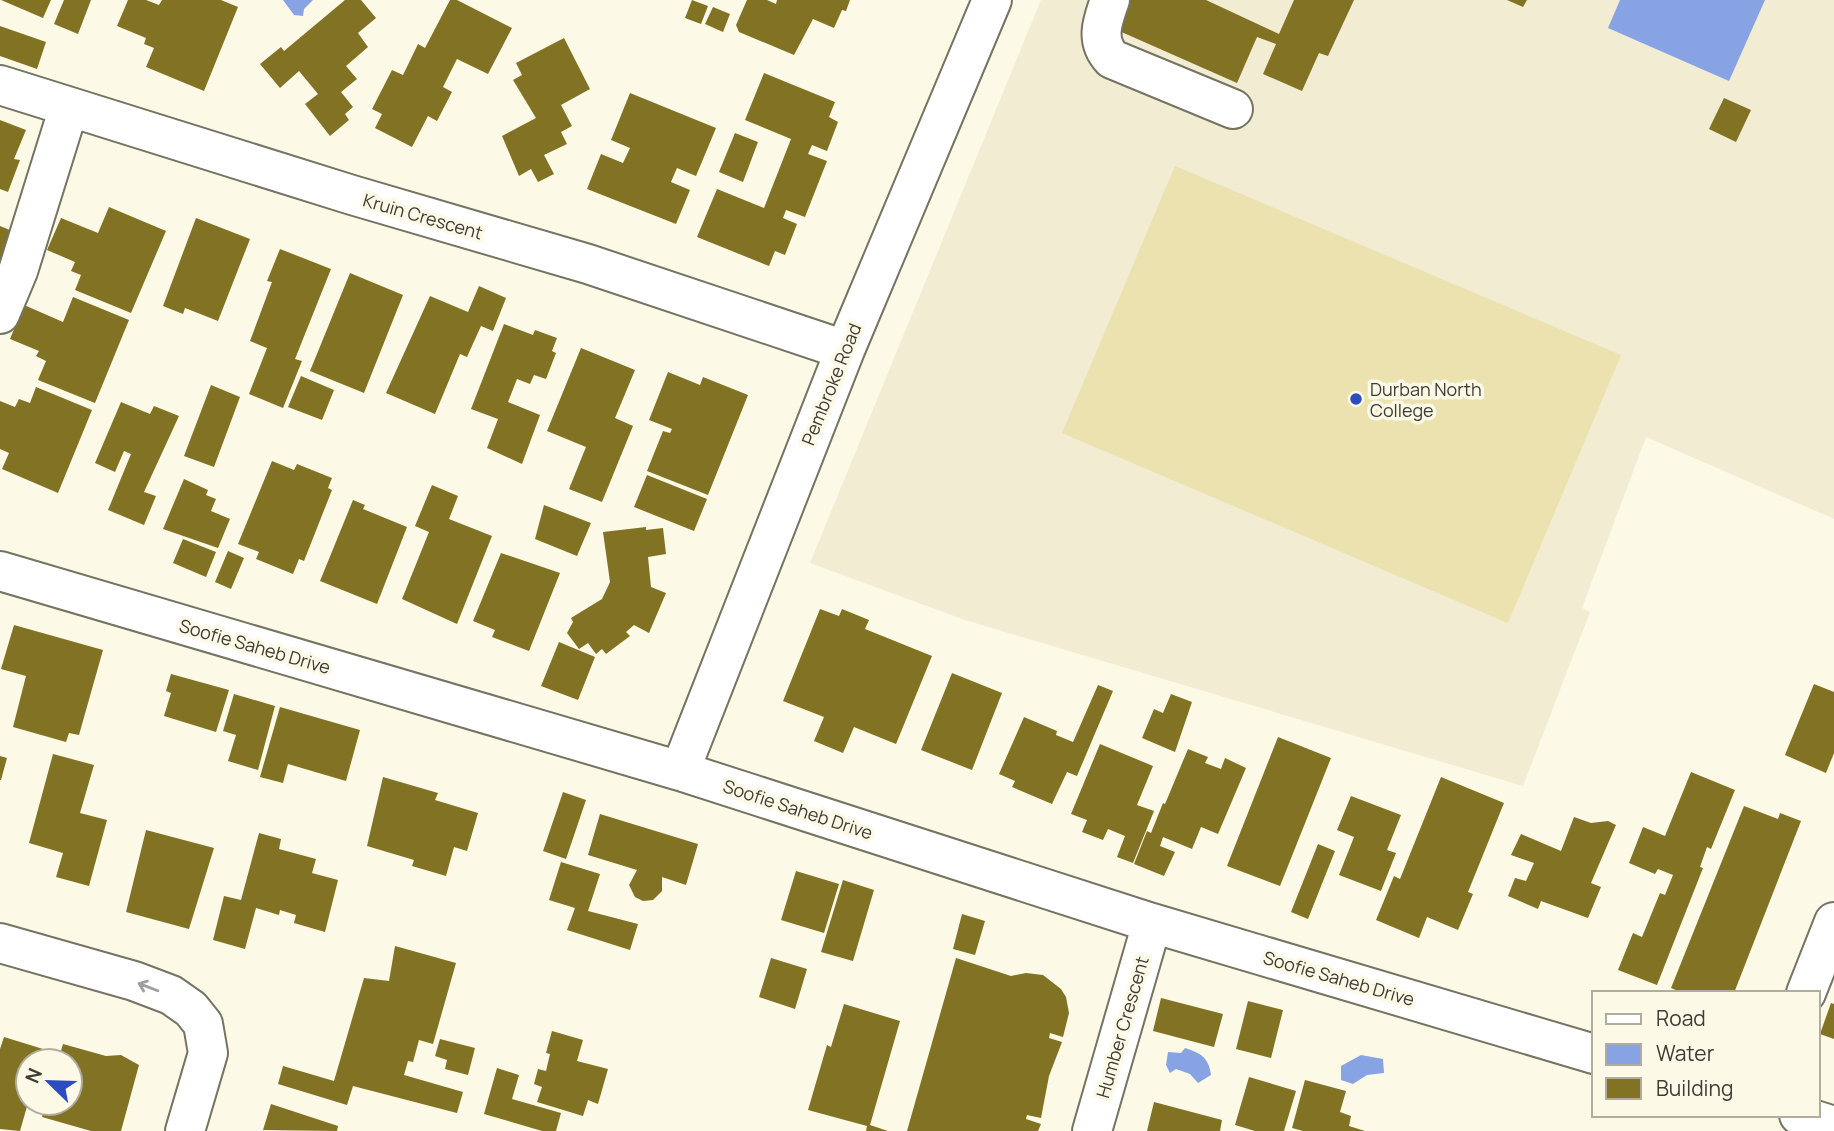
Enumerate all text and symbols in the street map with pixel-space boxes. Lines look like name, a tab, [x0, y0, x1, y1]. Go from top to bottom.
street label: Kruin Crescent	[360, 187, 486, 245]
street label: Pembroke Road	[796, 319, 866, 449]
place label: Durban North College	[1370, 377, 1482, 422]
marker: Durban North College	[1348, 391, 1364, 407]
street label: Soofie Saheb Drive	[177, 613, 333, 679]
street label: Soofie Saheb Drive	[720, 773, 876, 845]
street label: Soofie Saheb Drive	[1261, 945, 1417, 1011]
street label: Humber Crescent	[1090, 953, 1154, 1101]
one-way arrow	[137, 979, 159, 992]
legend	[1592, 991, 1820, 1117]
text: Road	[1656, 1004, 1706, 1032]
text: Water	[1656, 1039, 1715, 1067]
north arrow	[14, 1047, 84, 1117]
text: N	[19, 1064, 48, 1087]
text: Building	[1656, 1074, 1733, 1102]

